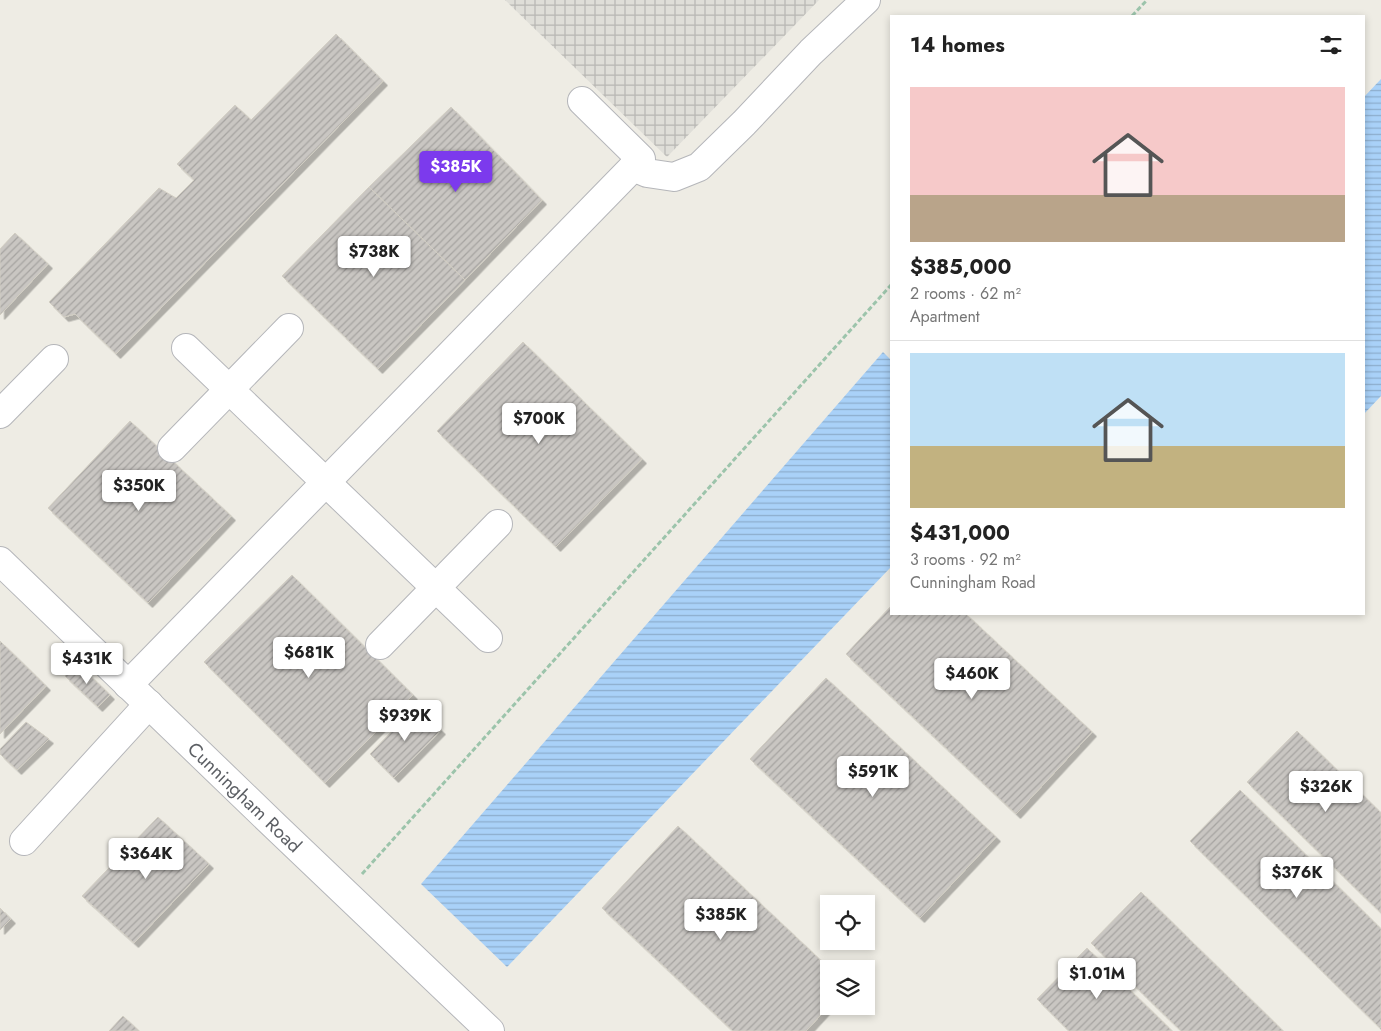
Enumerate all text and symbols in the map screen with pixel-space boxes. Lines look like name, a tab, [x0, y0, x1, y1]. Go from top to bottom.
text: 14 homes	[910, 30, 1005, 60]
icon: filters	[1317, 31, 1345, 59]
icon: home	[1083, 120, 1173, 210]
pin: $385K	[421, 150, 491, 193]
text: $385K	[430, 155, 482, 178]
pin: $738K	[339, 236, 409, 278]
text: $738K	[349, 240, 399, 263]
text: $385,000	[910, 252, 1011, 282]
text: 2 rooms · 62 m²	[910, 282, 1021, 305]
text: Apartment	[910, 305, 980, 328]
icon: home	[1083, 385, 1173, 475]
pin: $700K	[504, 402, 574, 445]
text: $700K	[513, 407, 565, 430]
pin: $350K	[104, 470, 174, 512]
text: $350K	[113, 474, 165, 497]
text: $431,000	[910, 518, 1010, 548]
text: 3 rooms · 92 m²	[910, 548, 1021, 571]
text: Cunningham Road	[910, 571, 1036, 594]
pin: $681K	[274, 636, 344, 679]
text: $681K	[284, 641, 334, 664]
pin: $431K	[52, 642, 122, 685]
text: $431K	[62, 647, 112, 670]
pin: $460K	[937, 658, 1007, 700]
text: $460K	[945, 662, 999, 685]
pin: $939K	[370, 700, 440, 742]
text: $939K	[379, 704, 431, 727]
street label: Cunningham Road	[181, 736, 308, 859]
pin: $591K	[838, 756, 908, 798]
text: $591K	[848, 760, 898, 783]
pin: $326K	[1291, 770, 1361, 813]
text: $326K	[1300, 775, 1352, 798]
pin: $364K	[111, 838, 181, 880]
text: $364K	[120, 842, 172, 865]
pin: $376K	[1262, 856, 1332, 899]
text: $376K	[1271, 861, 1323, 884]
map controls	[820, 895, 875, 1015]
button: locate	[820, 895, 875, 950]
pin: $385K	[686, 898, 756, 941]
text: $385K	[695, 903, 747, 926]
pin: $1.01M	[1056, 958, 1138, 1000]
button: layers	[820, 960, 875, 1015]
text: $1.01M	[1069, 962, 1125, 985]

